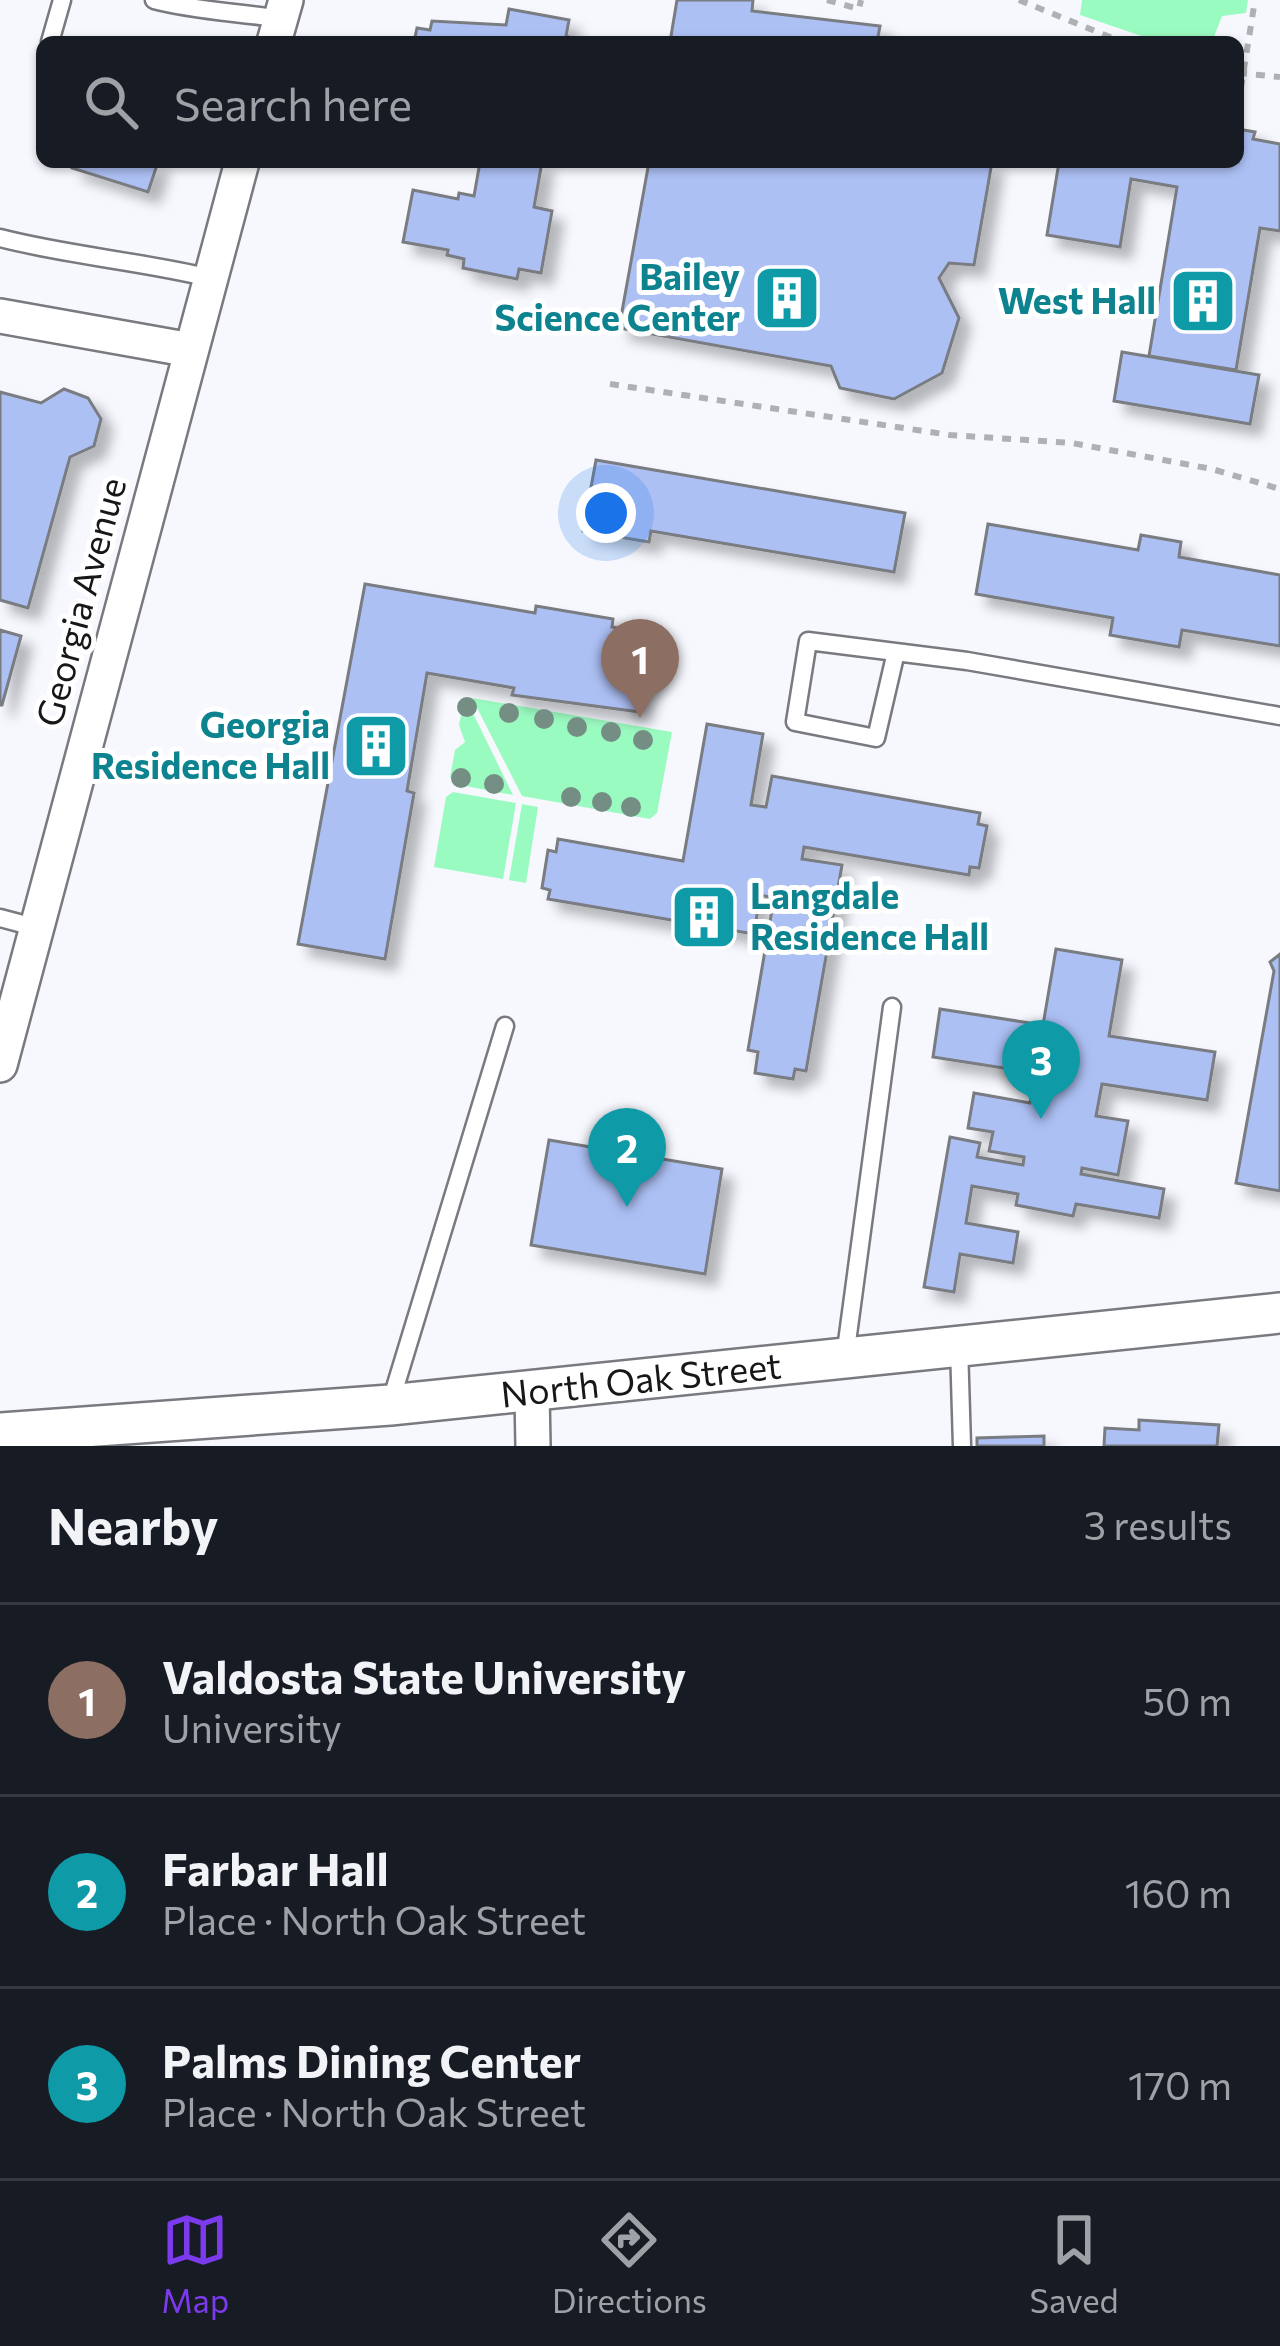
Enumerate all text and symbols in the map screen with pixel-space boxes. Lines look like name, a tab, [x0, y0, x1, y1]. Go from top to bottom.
search box	[36, 36, 1244, 168]
icon: search	[78, 69, 144, 135]
text: Search here	[174, 75, 412, 130]
place label: Bailey Science Center	[495, 253, 740, 338]
building icon: Bailey Science Center	[752, 263, 822, 333]
building icon: West Hall	[1168, 266, 1238, 336]
place label: West Hall	[998, 277, 1156, 321]
street label: Georgia Avenue	[25, 472, 133, 731]
your location	[576, 483, 636, 543]
pin: 1	[601, 619, 679, 718]
place label: Georgia Residence Hall	[91, 701, 330, 786]
building icon: Georgia Residence Hall	[341, 711, 411, 781]
place label: Langdale Residence Hall	[750, 872, 989, 957]
building icon: Langdale Residence Hall	[669, 882, 739, 952]
pin: 3	[1002, 1020, 1080, 1119]
pin: 2	[588, 1108, 666, 1207]
street label: North Oak Street	[498, 1341, 783, 1415]
text: Nearby	[48, 1493, 218, 1556]
text: 3 results	[1084, 1500, 1232, 1548]
text: Valdosta State University	[162, 1648, 686, 1703]
text: 1	[78, 1676, 96, 1724]
text: 50 m	[1143, 1676, 1232, 1724]
text: University	[162, 1703, 342, 1751]
text: Farbar Hall	[162, 1840, 389, 1895]
text: 2	[76, 1868, 98, 1916]
text: 160 m	[1125, 1868, 1232, 1916]
text: Place · North Oak Street	[162, 1895, 586, 1943]
text: Palms Dining Center	[162, 2032, 581, 2087]
text: 3	[76, 2060, 98, 2108]
text: 170 m	[1128, 2060, 1232, 2108]
text: Place · North Oak Street	[162, 2087, 586, 2135]
tab: Map	[161, 2207, 229, 2320]
tab: Directions	[552, 2207, 707, 2320]
tab: Saved	[1030, 2207, 1119, 2320]

